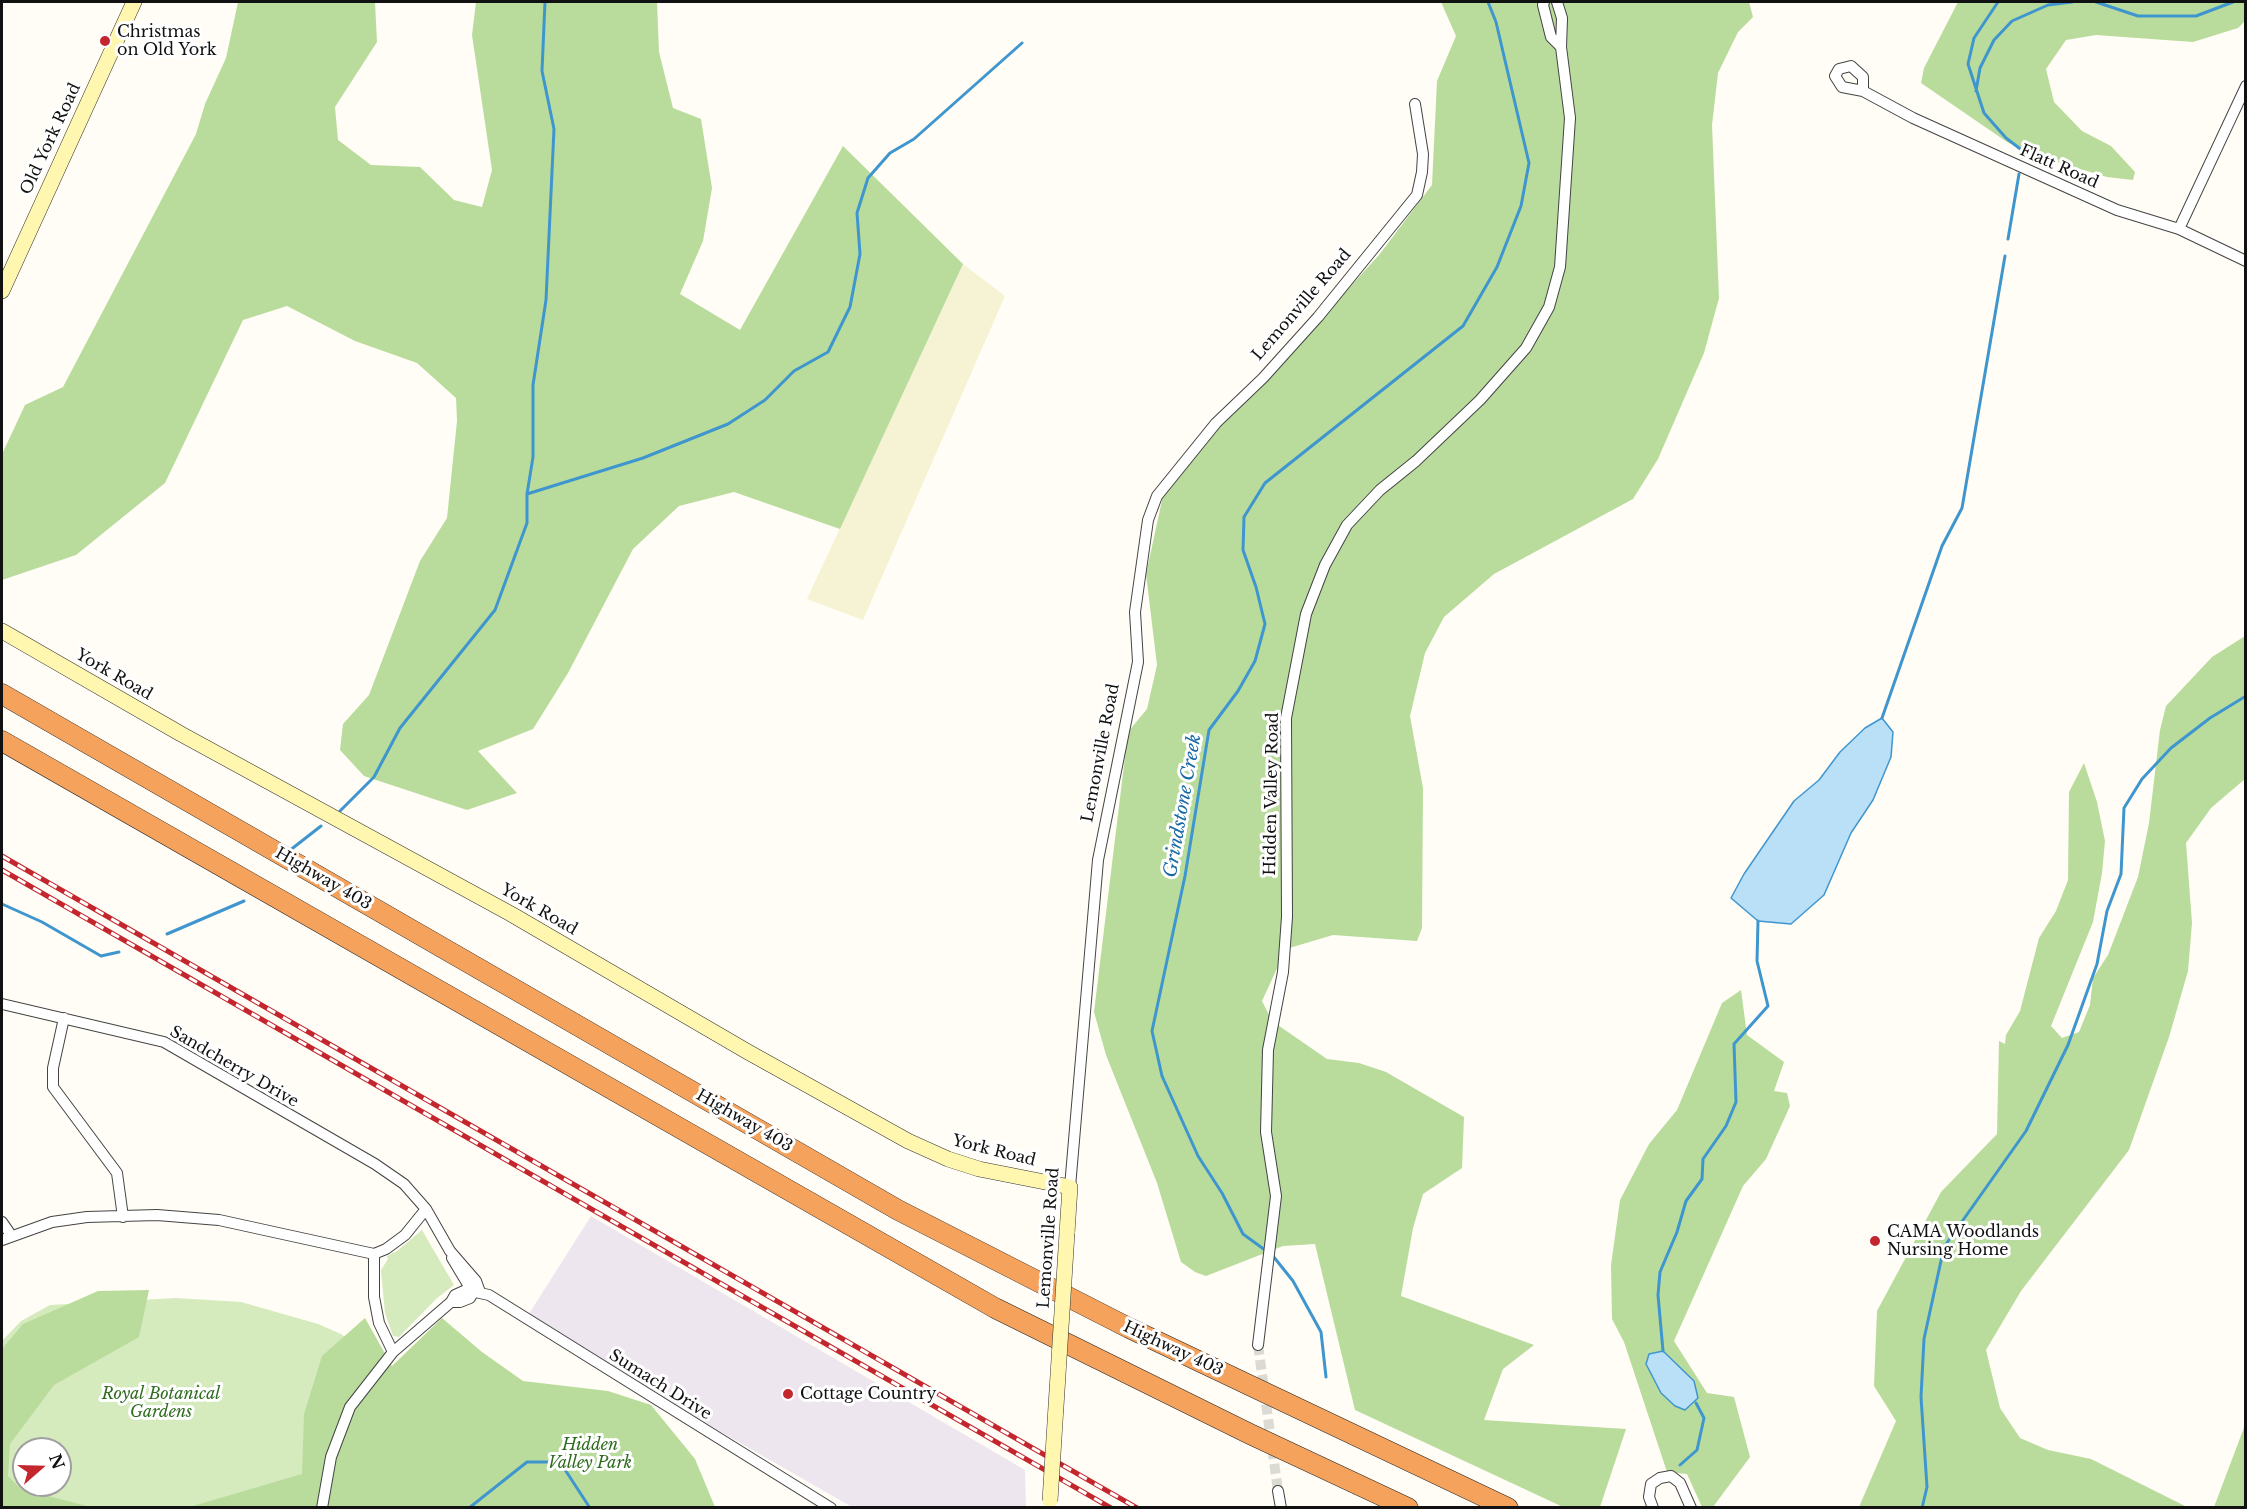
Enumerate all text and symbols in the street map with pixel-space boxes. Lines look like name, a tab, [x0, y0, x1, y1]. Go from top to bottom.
place label: Christmas on Old York	[117, 22, 217, 60]
marker: Christmas on Old York	[98, 34, 112, 48]
street label: Old York Road	[17, 80, 85, 198]
street label: Flatt Road	[2017, 141, 2101, 193]
street label: Lemonville Road	[1248, 245, 1356, 365]
street label: York Road	[72, 645, 156, 705]
street label: Lemonville Road	[1078, 682, 1124, 824]
street label: Hidden Valley Road	[1261, 712, 1283, 876]
water label: Grindstone Creek	[1160, 733, 1206, 879]
street label: Highway 403	[271, 844, 375, 914]
street label: York Road	[497, 880, 581, 940]
street label: Sandcherry Drive	[166, 1022, 302, 1112]
street label: Highway 403	[692, 1086, 796, 1156]
street label: York Road	[950, 1131, 1038, 1171]
street label: Lemonville Road	[1035, 1167, 1063, 1309]
place label: CAMA Woodlands Nursing Home	[1887, 1222, 2039, 1260]
marker: CAMA Woodlands Nursing Home	[1868, 1234, 1882, 1248]
street label: Highway 403	[1120, 1317, 1226, 1381]
street label: Sumach Drive	[605, 1346, 715, 1424]
park label: Royal Botanical Gardens	[102, 1384, 220, 1422]
place label: Cottage Country	[800, 1384, 936, 1404]
marker: Cottage Country	[781, 1387, 795, 1401]
park label: Hidden Valley Park	[548, 1435, 632, 1473]
north arrow	[12, 1437, 72, 1497]
text: N	[45, 1451, 69, 1472]

